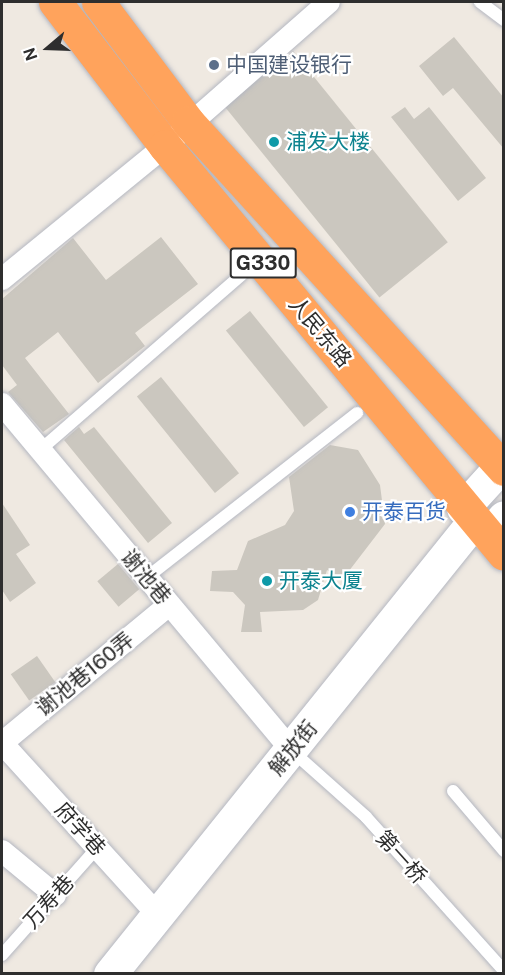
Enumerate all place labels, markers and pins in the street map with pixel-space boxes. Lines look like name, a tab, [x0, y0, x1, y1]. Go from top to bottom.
place label: 中国建设银行	[226, 52, 352, 78]
marker: 中国建设银行	[207, 58, 221, 72]
place label: 浦发大楼	[286, 129, 370, 155]
marker: 浦发大楼	[267, 135, 281, 149]
place label: 开泰百货	[362, 499, 446, 525]
marker: 开泰百货	[343, 505, 357, 519]
place label: 开泰大厦	[279, 568, 363, 594]
marker: 开泰大厦	[260, 574, 274, 588]

